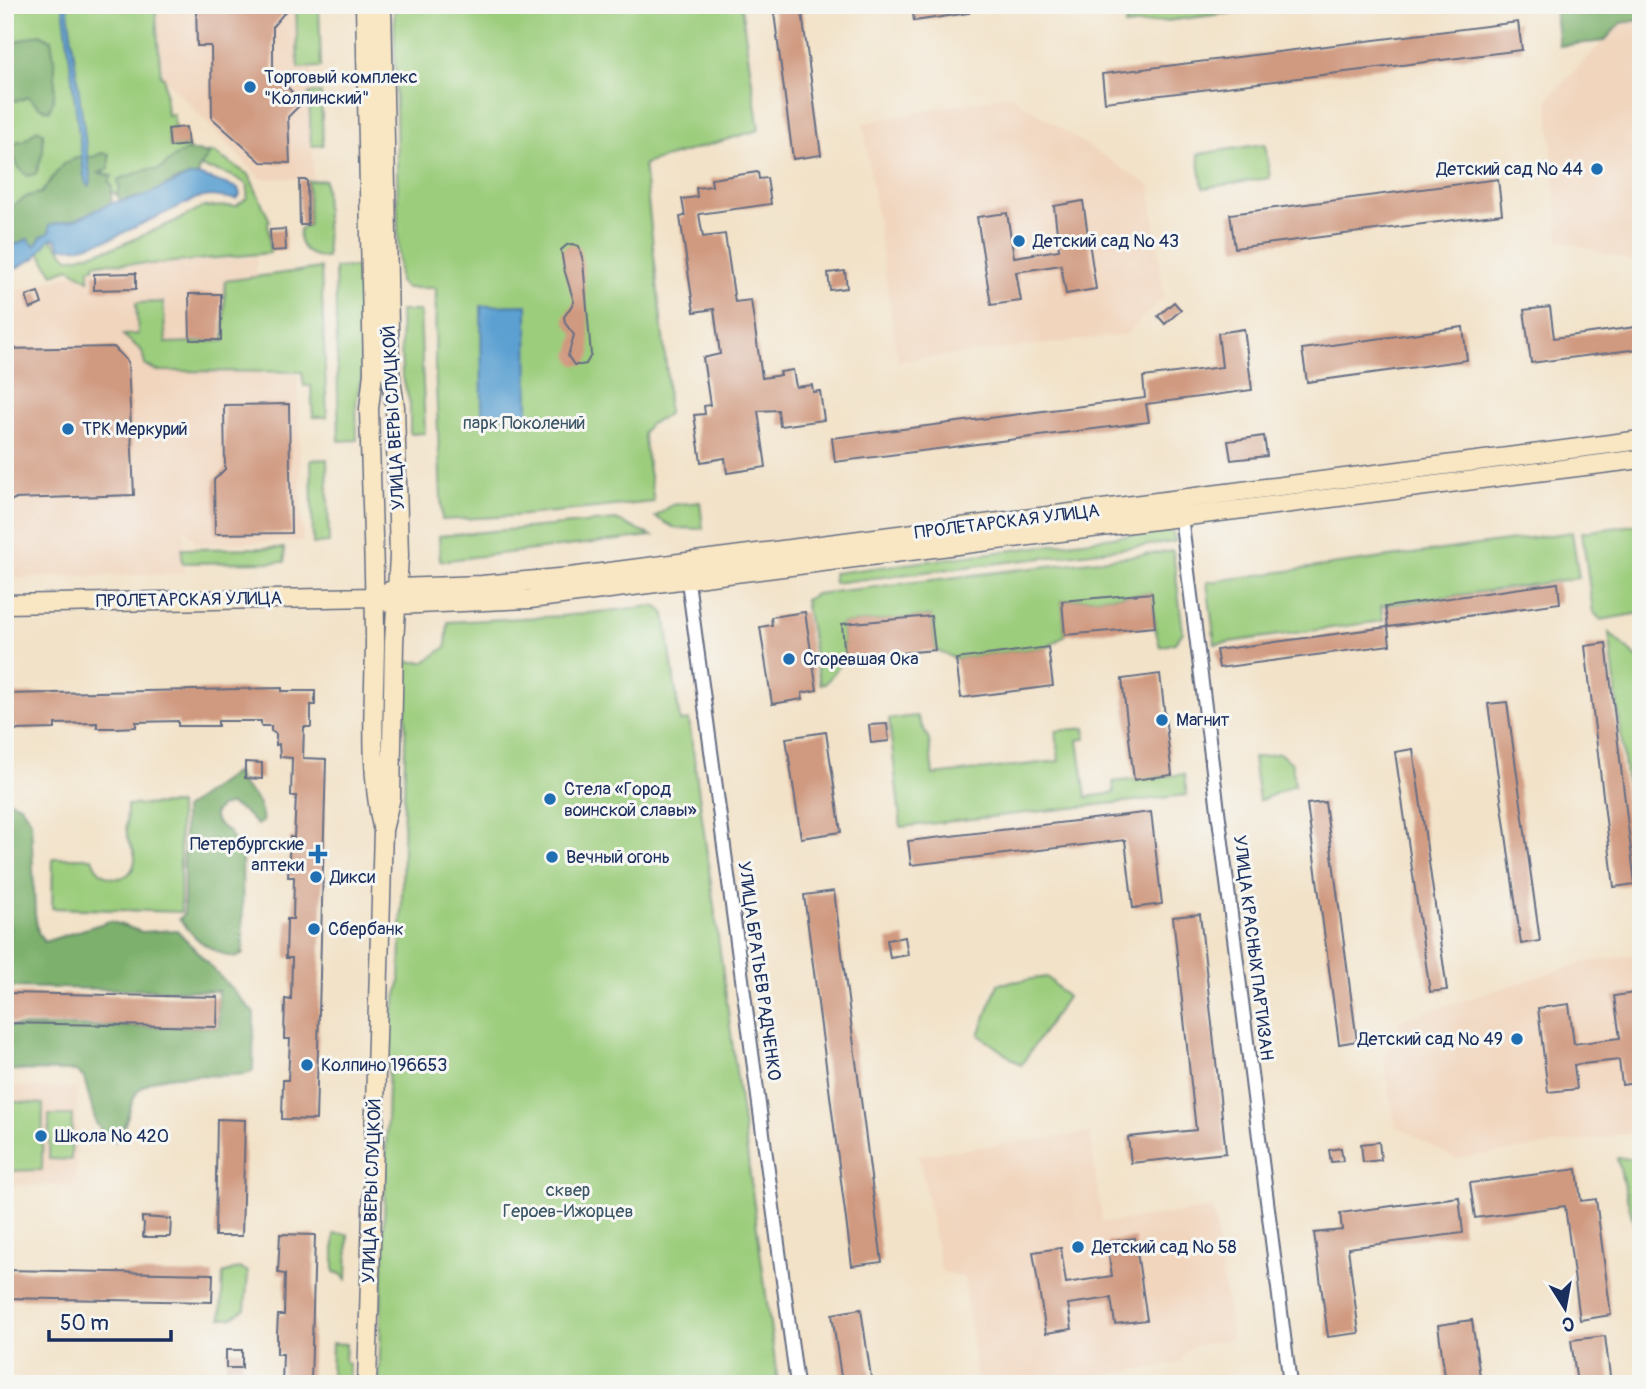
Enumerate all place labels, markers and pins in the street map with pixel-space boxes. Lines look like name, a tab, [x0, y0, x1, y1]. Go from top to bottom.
place label: Торговый комплекс "Колпинский"	[264, 66, 418, 110]
marker: Торговый комплекс "Колпинский"	[242, 79, 258, 95]
place label: Детский сад № 44	[1435, 158, 1584, 181]
marker: Детский сад № 44	[1589, 161, 1605, 177]
place label: Детский сад № 43	[1032, 230, 1179, 253]
marker: Детский сад № 43	[1011, 233, 1027, 249]
place label: ТРК Меркурий	[82, 418, 188, 441]
marker: ТРК Меркурий	[60, 421, 76, 437]
place label: Сгоревшая Ока	[803, 648, 919, 671]
marker: Сгоревшая Ока	[781, 651, 797, 667]
place label: Магнит	[1176, 709, 1229, 732]
marker: Магнит	[1154, 712, 1170, 728]
place label: Стела «Город воинской славы»	[564, 778, 697, 822]
marker: Стела «Город воинской славы»	[542, 791, 558, 807]
place label: Петербургские аптеки	[190, 833, 304, 877]
marker: Петербургские аптеки	[310, 846, 326, 862]
place label: Вечный огонь	[566, 846, 670, 869]
marker: Вечный огонь	[544, 849, 560, 865]
place label: Дикси	[329, 866, 375, 889]
marker: Дикси	[308, 869, 324, 885]
place label: Сбербанк	[328, 918, 404, 941]
marker: Сбербанк	[306, 921, 322, 937]
place label: Детский сад № 49	[1357, 1028, 1503, 1051]
marker: Детский сад № 49	[1509, 1031, 1525, 1047]
place label: Колпино 196653	[321, 1054, 447, 1077]
marker: Колпино 196653	[299, 1057, 315, 1073]
place label: Школа № 420	[55, 1125, 169, 1148]
marker: Школа № 420	[33, 1128, 49, 1144]
place label: Детский сад № 58	[1091, 1236, 1236, 1259]
marker: Детский сад № 58	[1070, 1239, 1086, 1255]

